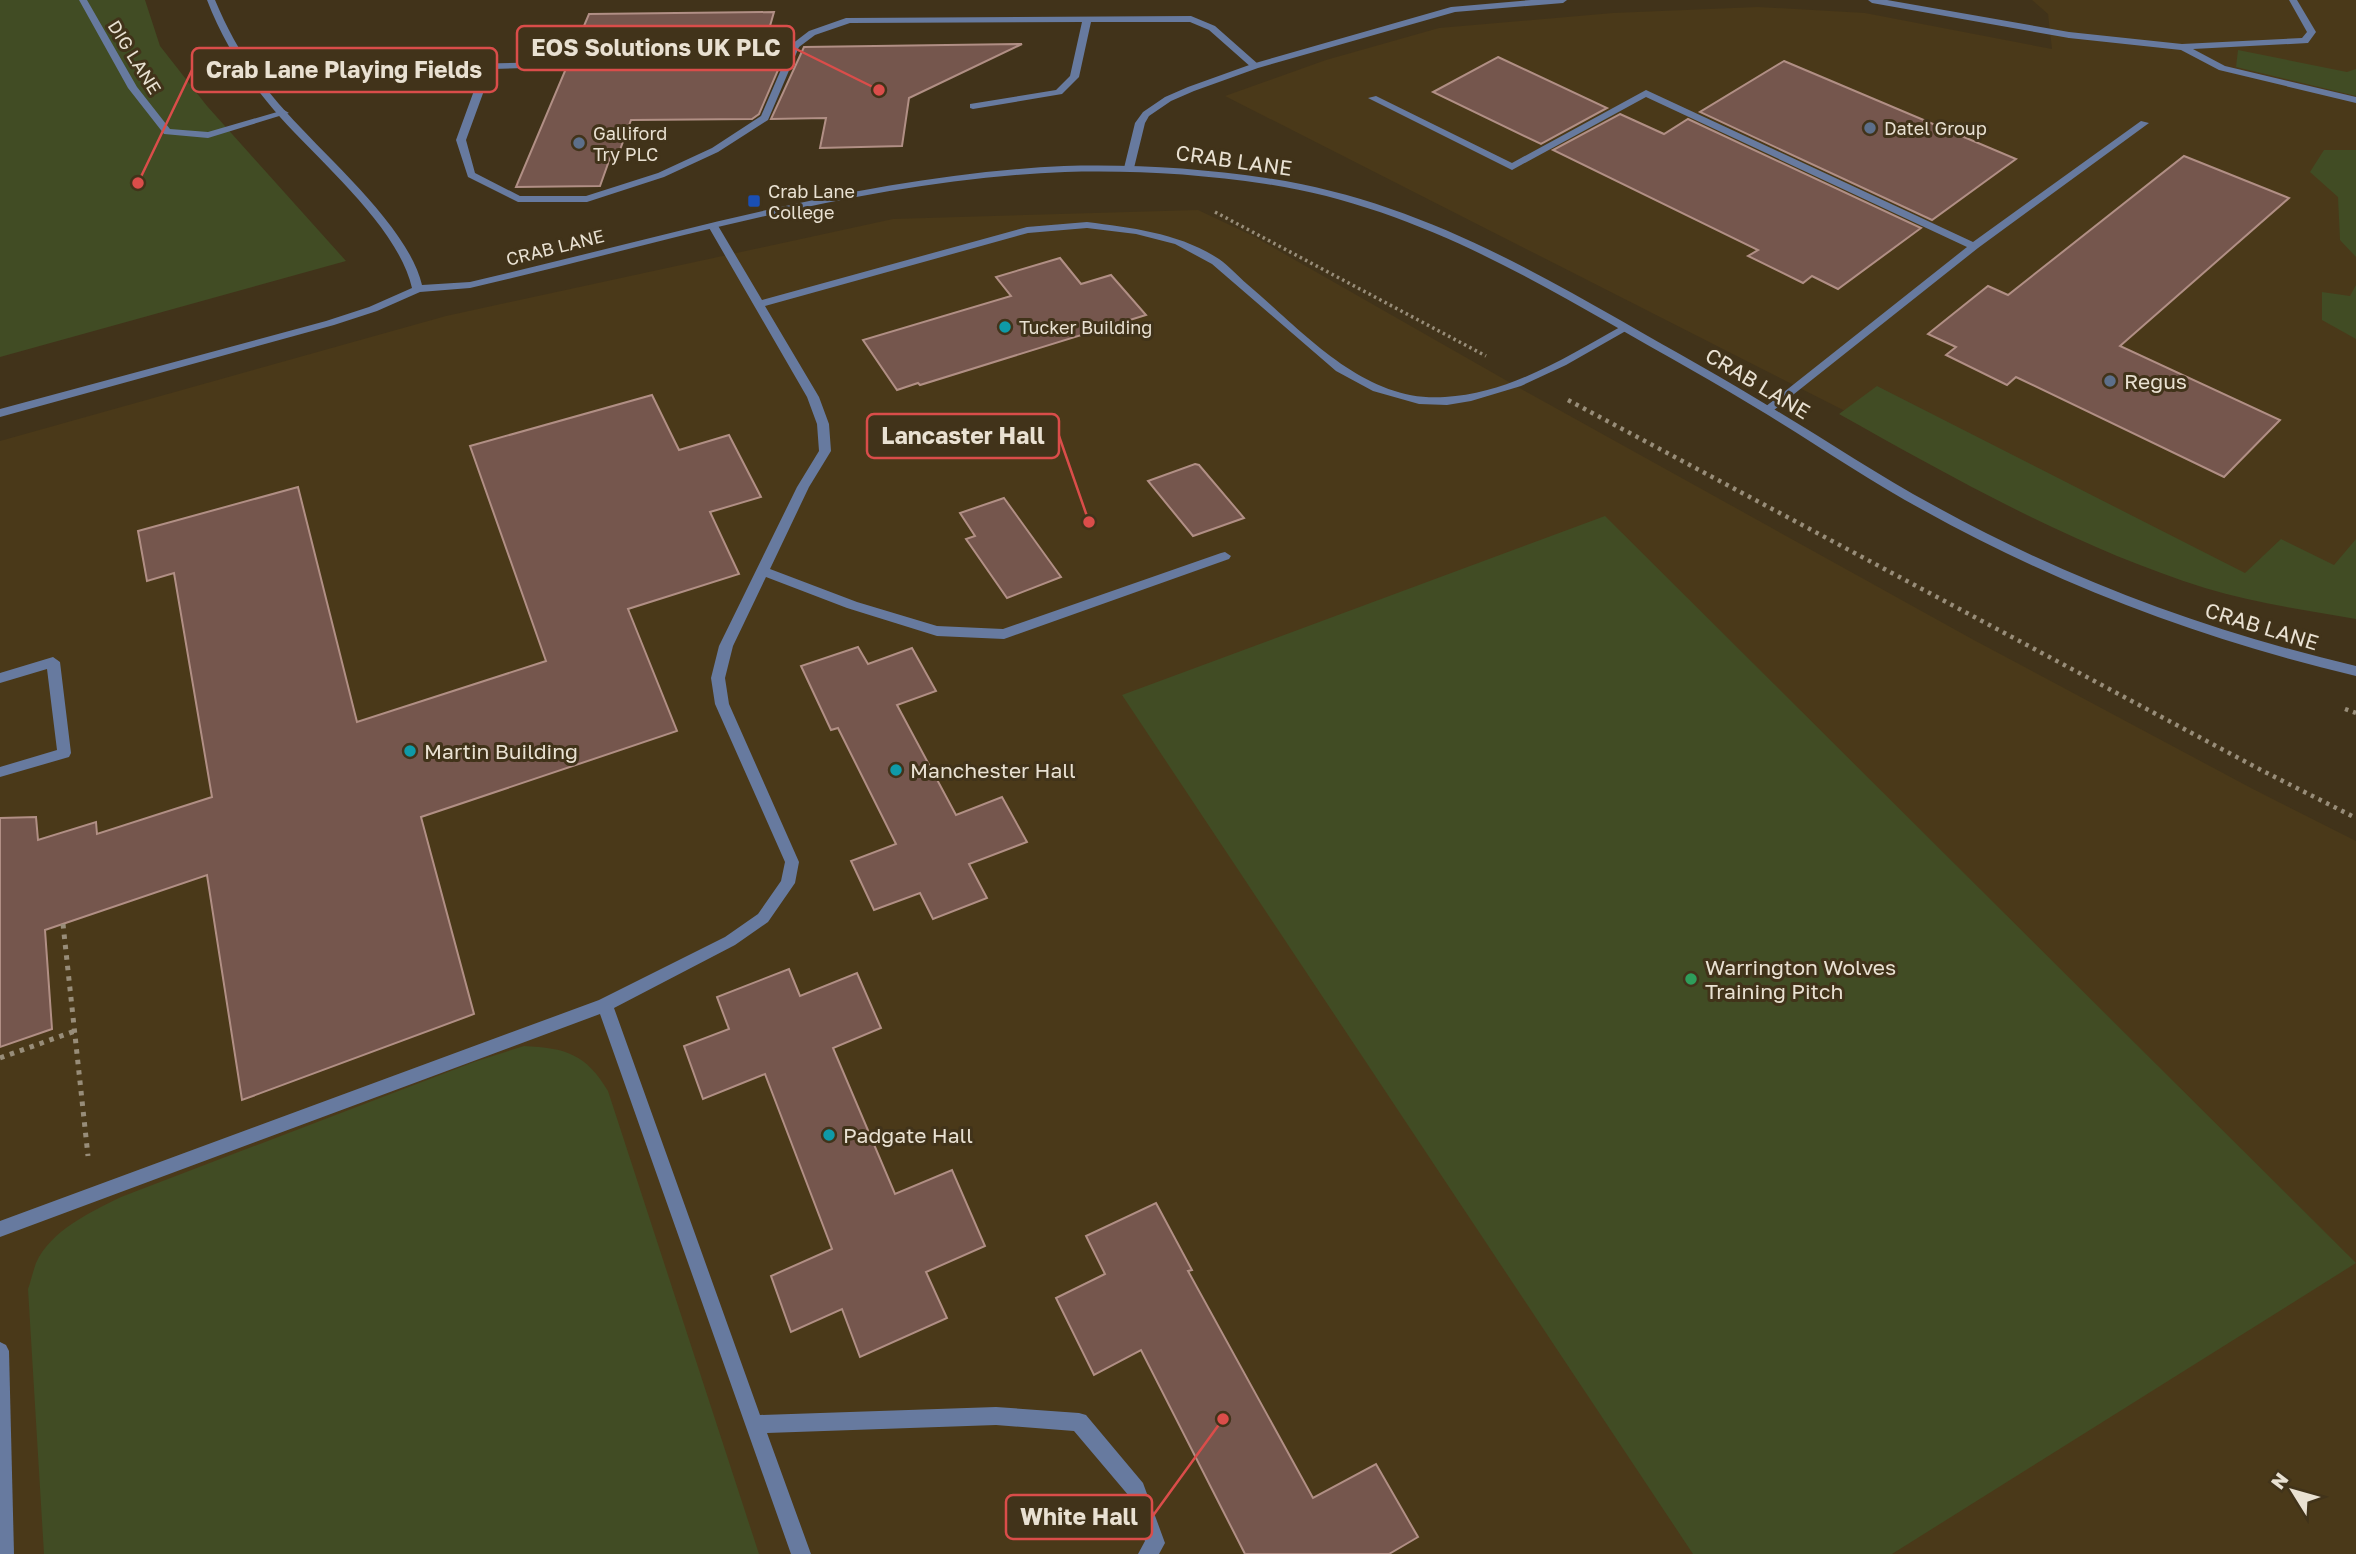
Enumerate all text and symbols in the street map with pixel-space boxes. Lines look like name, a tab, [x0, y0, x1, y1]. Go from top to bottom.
street label: DIG LANE	[104, 16, 166, 98]
callout: EOS Solutions UK PLC	[517, 26, 794, 70]
text: EOS Solutions UK PLC	[531, 33, 781, 61]
callout: Crab Lane Playing Fields	[192, 48, 497, 92]
text: Crab Lane Playing Fields	[206, 55, 482, 83]
place label: Datel Group	[1884, 117, 1987, 139]
marker: Datel Group	[1862, 120, 1878, 136]
place label: Galliford Try PLC	[593, 122, 667, 165]
marker: Galliford Try PLC	[571, 135, 587, 151]
street label: CRAB LANE	[1174, 139, 1294, 181]
place label: Crab Lane College	[768, 180, 855, 223]
marker: Crab Lane College	[746, 193, 762, 209]
street label: CRAB LANE	[504, 224, 606, 270]
place label: Tucker Building	[1019, 316, 1152, 338]
marker: Tucker Building	[997, 319, 1013, 335]
street label: CRAB LANE	[1701, 342, 1815, 424]
place label: Regus	[2124, 368, 2187, 394]
marker: Regus	[2102, 373, 2118, 389]
callout: Lancaster Hall	[867, 414, 1059, 458]
text: Lancaster Hall	[881, 421, 1045, 449]
street label: CRAB LANE	[2202, 596, 2322, 656]
place label: Martin Building	[424, 738, 578, 764]
marker: Martin Building	[402, 743, 418, 759]
place label: Manchester Hall	[910, 757, 1076, 783]
marker: Manchester Hall	[888, 762, 904, 778]
place label: Warrington Wolves Training Pitch	[1705, 954, 1896, 1004]
marker: Warrington Wolves Training Pitch	[1683, 971, 1699, 987]
place label: Padgate Hall	[843, 1122, 973, 1148]
marker: Padgate Hall	[821, 1127, 837, 1143]
north arrow	[2258, 1456, 2328, 1526]
text: N	[2265, 1468, 2293, 1493]
callout: White Hall	[1006, 1495, 1152, 1539]
text: White Hall	[1020, 1502, 1138, 1530]

